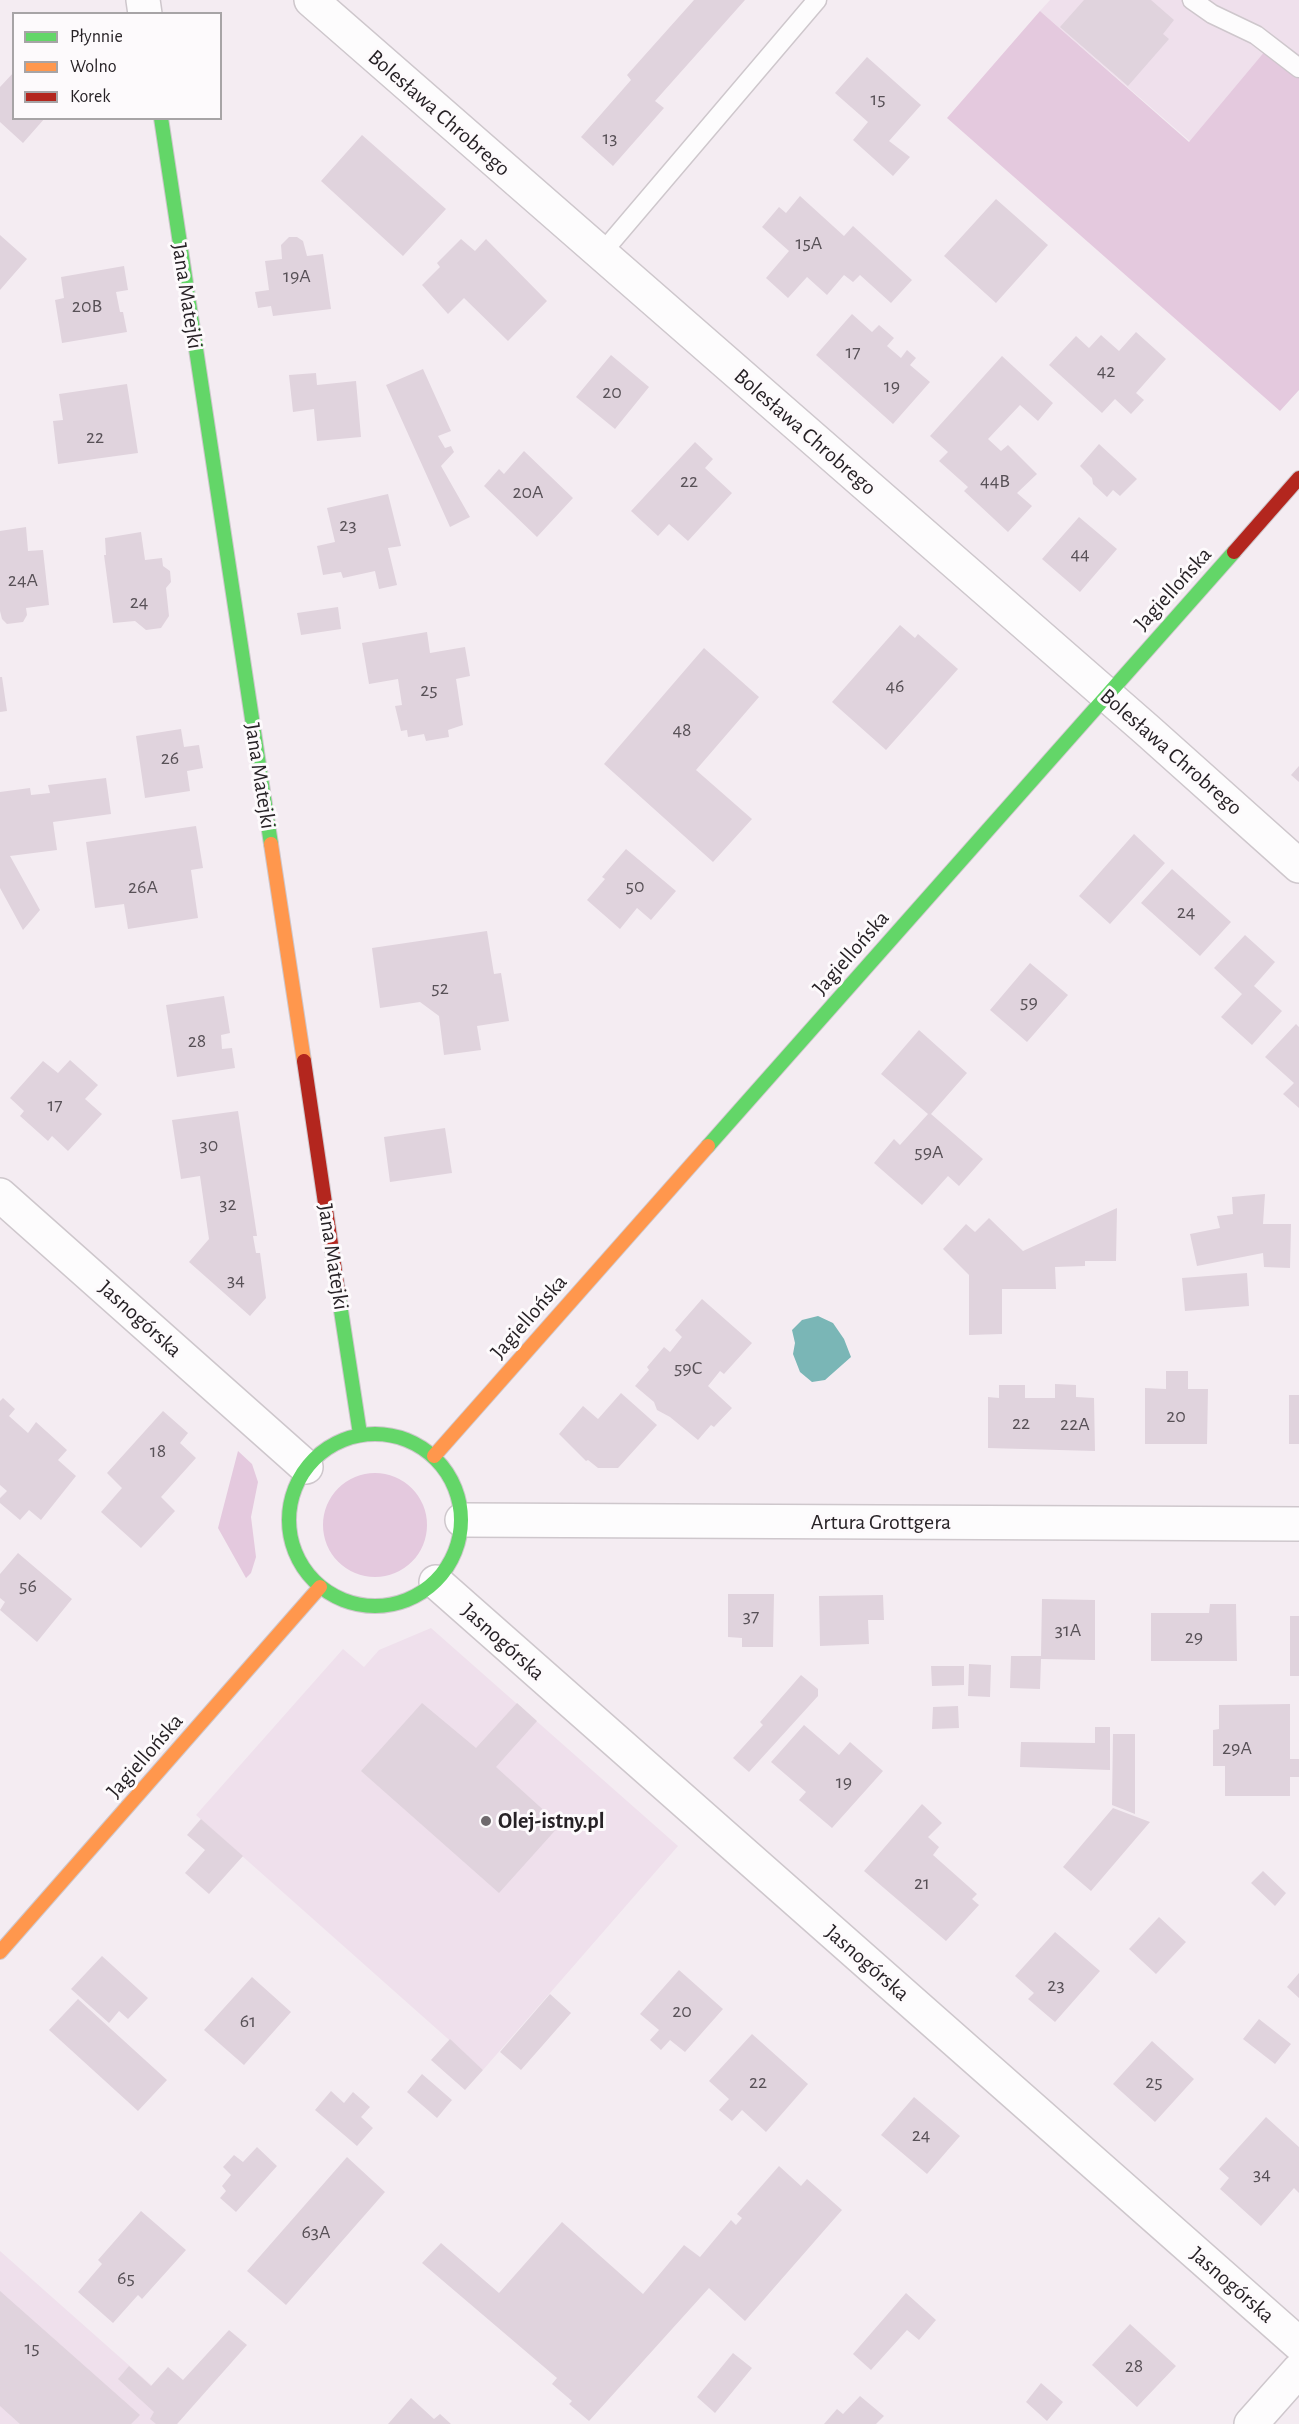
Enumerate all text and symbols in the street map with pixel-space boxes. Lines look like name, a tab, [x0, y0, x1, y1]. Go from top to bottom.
legend	[12, 12, 222, 120]
text: Płynnie	[70, 28, 123, 46]
street label: Bolesława Chrobrego	[362, 44, 516, 182]
text: Wolno	[70, 58, 117, 76]
house number: 15	[870, 87, 886, 111]
text: Korek	[70, 88, 110, 106]
house number: 13	[602, 126, 618, 150]
house number: 15A	[796, 231, 822, 255]
street label: Jana Matejki	[166, 241, 208, 351]
house number: 19A	[283, 264, 311, 288]
house number: 20B	[72, 294, 102, 318]
house number: 17	[845, 340, 861, 364]
house number: 42	[1097, 359, 1115, 383]
street label: Bolesława Chrobrego	[728, 363, 882, 501]
house number: 19	[884, 374, 900, 398]
house number: 20	[602, 380, 622, 404]
house number: 22	[86, 425, 104, 449]
house number: 22	[680, 469, 698, 493]
house number: 44B	[980, 469, 1010, 493]
house number: 20A	[512, 480, 544, 504]
house number: 23	[339, 513, 357, 537]
house number: 44	[1070, 542, 1090, 566]
street label: Jagiellońska	[1129, 542, 1217, 636]
house number: 24A	[8, 568, 38, 592]
house number: 24	[130, 590, 148, 614]
house number: 46	[885, 674, 905, 698]
house number: 25	[420, 678, 438, 702]
street label: Bolesława Chrobrego	[1094, 683, 1248, 821]
house number: 48	[672, 718, 692, 742]
street label: Jana Matejki	[239, 721, 281, 831]
house number: 26	[161, 746, 179, 770]
house number: 50	[626, 874, 644, 898]
house number: 26A	[128, 875, 158, 899]
house number: 24	[1177, 900, 1195, 924]
street label: Jagiellońska	[807, 905, 895, 1001]
house number: 52	[431, 976, 449, 1000]
house number: 59	[1020, 990, 1038, 1014]
house number: 28	[188, 1029, 206, 1053]
house number: 17	[47, 1093, 63, 1117]
house number: 30	[200, 1133, 218, 1157]
house number: 59A	[914, 1140, 944, 1164]
house number: 32	[219, 1192, 237, 1216]
street label: Jana Matejki	[312, 1202, 354, 1312]
house number: 34	[227, 1268, 245, 1292]
street label: Jagiellońska	[485, 1269, 573, 1365]
street label: Jasnogórska	[93, 1275, 187, 1363]
house number: 59C	[674, 1356, 702, 1380]
house number: 20	[1166, 1404, 1186, 1428]
house number: 22	[1012, 1411, 1030, 1435]
house number: 22A	[1060, 1412, 1090, 1436]
house number: 18	[150, 1439, 166, 1463]
street label: Artura Grottgera	[811, 1509, 951, 1535]
house number: 56	[19, 1574, 37, 1598]
street label: Jasnogórska	[456, 1598, 550, 1686]
house number: 37	[743, 1604, 759, 1628]
house number: 31A	[1055, 1618, 1081, 1642]
house number: 29	[1185, 1625, 1203, 1649]
street label: Jagiellońska	[101, 1708, 189, 1804]
house number: 29A	[1222, 1736, 1252, 1760]
house number: 19	[836, 1770, 852, 1794]
place label: Olej-istny.pl	[498, 1808, 604, 1834]
marker: Olej-istny.pl	[479, 1814, 493, 1828]
house number: 21	[914, 1871, 930, 1895]
street label: Jasnogórska	[819, 1919, 915, 2007]
house number: 23	[1047, 1973, 1065, 1997]
house number: 20	[672, 1999, 692, 2023]
house number: 61	[240, 2009, 256, 2033]
house number: 22	[749, 2070, 767, 2094]
house number: 25	[1145, 2070, 1163, 2094]
house number: 24	[912, 2123, 930, 2147]
house number: 34	[1253, 2162, 1271, 2186]
house number: 63A	[301, 2220, 331, 2244]
street label: Jasnogórska	[1184, 2241, 1280, 2329]
house number: 65	[117, 2266, 135, 2290]
house number: 15	[24, 2336, 40, 2360]
house number: 28	[1125, 2354, 1143, 2378]

